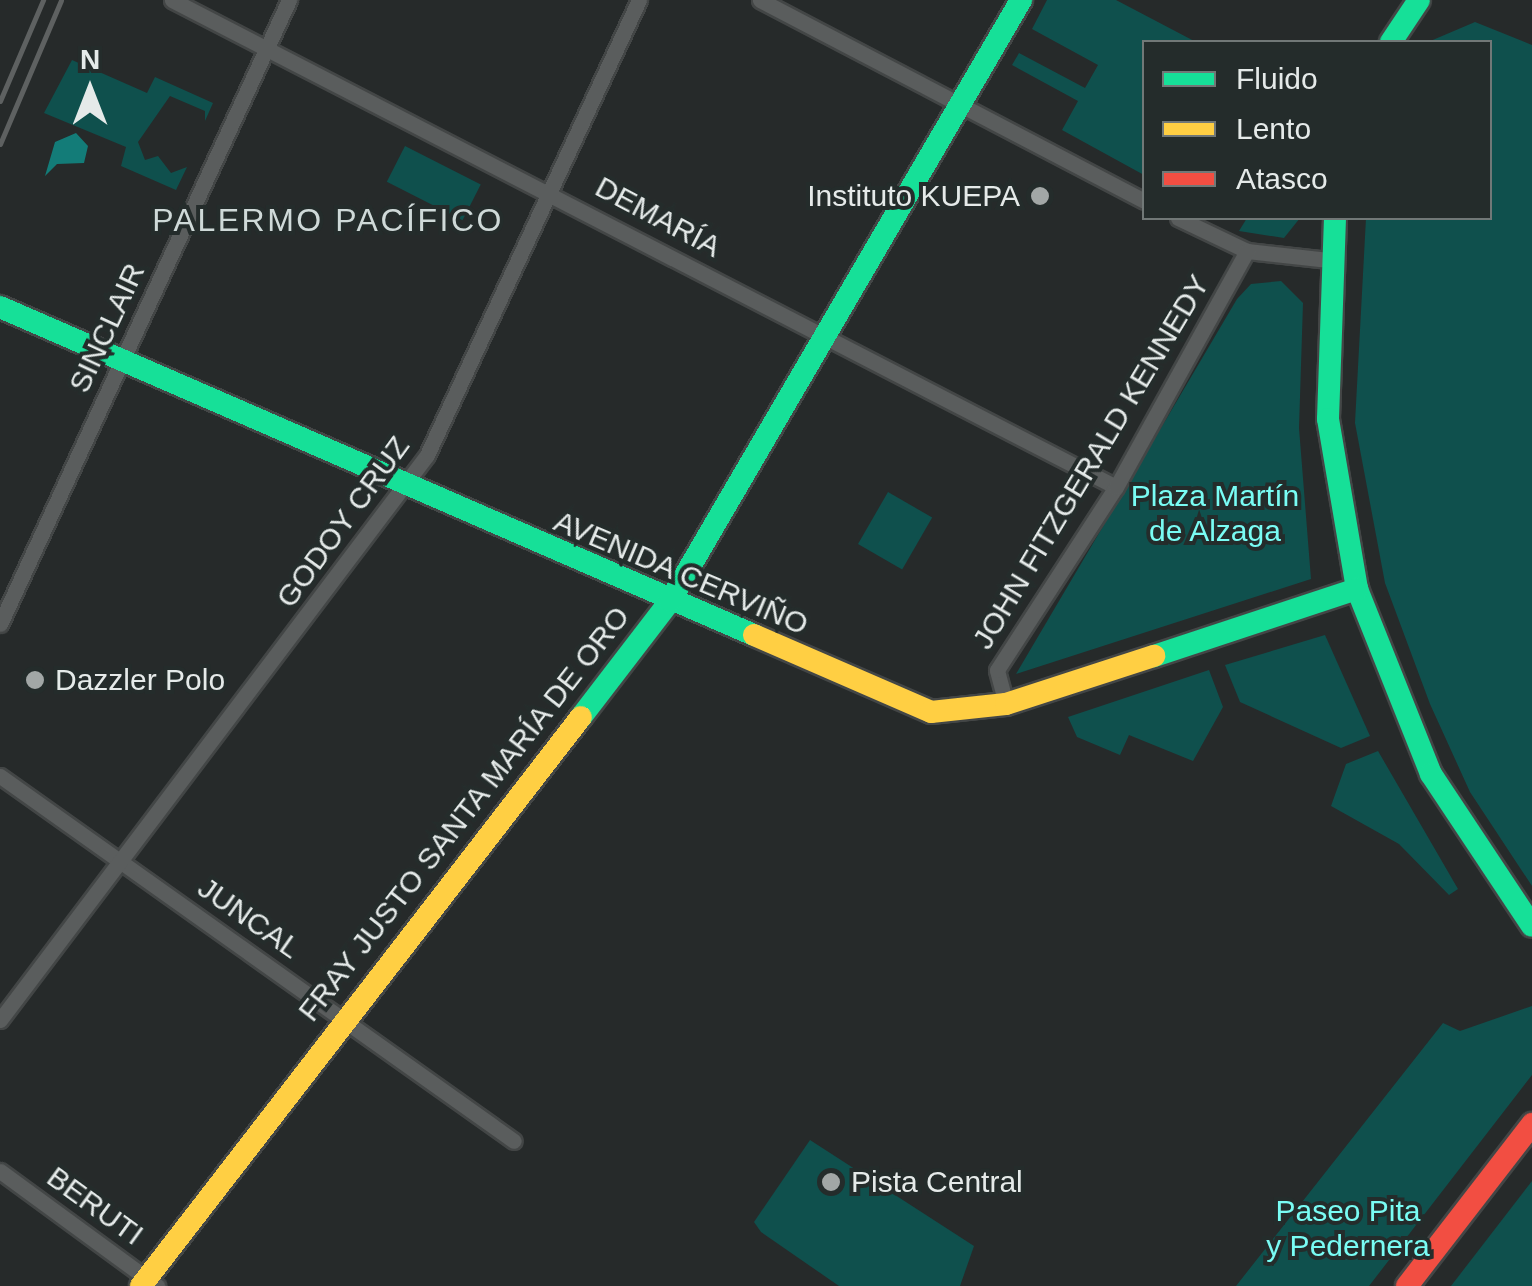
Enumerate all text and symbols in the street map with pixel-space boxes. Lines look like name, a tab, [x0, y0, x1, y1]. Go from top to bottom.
north arrow	[40, 40, 140, 140]
legend	[1142, 40, 1492, 220]
text: N	[80, 44, 100, 75]
text: Fluido	[1236, 62, 1318, 95]
text: Lento	[1236, 112, 1311, 145]
text: Atasco	[1236, 162, 1328, 195]
street label: DEMARÍA	[589, 169, 727, 265]
place label: Instituto KUEPA	[807, 178, 1020, 214]
marker: Instituto KUEPA	[1029, 185, 1051, 207]
district label: PALERMO PACÍFICO	[152, 201, 504, 239]
street label: SINCLAIR	[61, 258, 153, 398]
street label: JOHN FITZGERALD KENNEDY	[965, 268, 1217, 656]
street label: GODOY CRUZ	[269, 429, 417, 615]
park label: Plaza Martín de Alzaga	[1131, 478, 1299, 548]
street label: AVENIDA CERVIÑO	[548, 503, 814, 643]
street label: FRAY JUSTO SANTA MARÍA DE ORO	[290, 598, 638, 1030]
place label: Dazzler Polo	[55, 662, 225, 698]
marker: Dazzler Polo	[24, 669, 46, 691]
street label: JUNCAL	[191, 870, 307, 966]
street label: BERUTI	[40, 1159, 150, 1253]
place label: Pista Central	[851, 1164, 1023, 1200]
marker: Pista Central	[820, 1171, 842, 1193]
park label: Paseo Pita y Pedernera	[1266, 1193, 1430, 1264]

